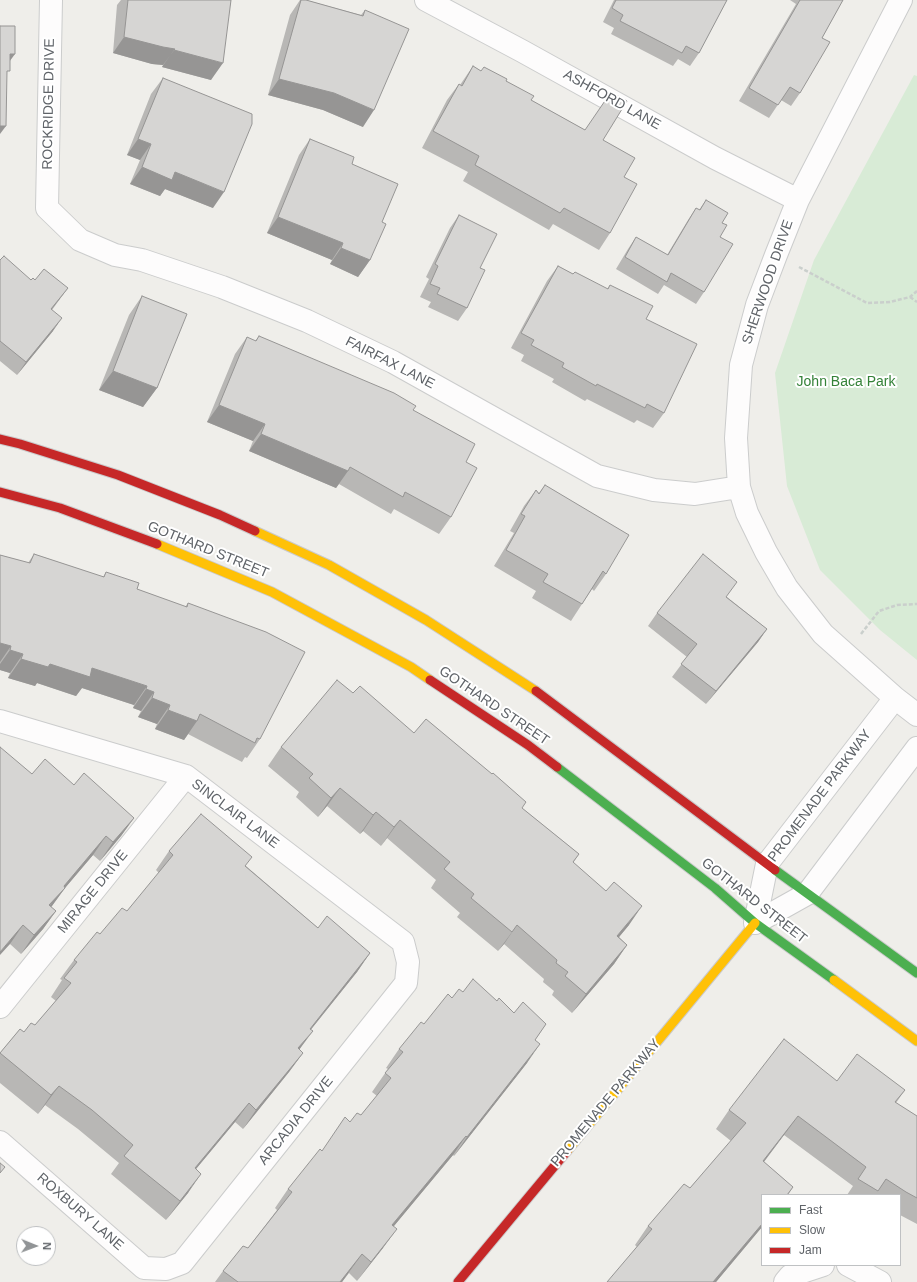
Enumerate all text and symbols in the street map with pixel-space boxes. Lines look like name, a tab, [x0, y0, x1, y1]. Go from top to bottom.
street label: ROCKRIDGE DRIVE	[39, 38, 59, 170]
street label: ASHFORD LANE	[560, 66, 664, 134]
street label: SHERWOOD DRIVE	[739, 218, 797, 346]
street label: FAIRFAX LANE	[343, 333, 437, 393]
park label: John Baca Park	[797, 374, 895, 390]
street label: GOTHARD STREET	[145, 518, 271, 582]
street label: GOTHARD STREET	[436, 663, 552, 749]
street label: PROMENADE PARKWAY	[765, 726, 875, 866]
street label: SINCLAIR LANE	[188, 776, 282, 852]
street label: MIRAGE DRIVE	[54, 847, 132, 937]
street label: GOTHARD STREET	[698, 855, 810, 947]
street label: PROMENADE PARKWAY	[548, 1036, 664, 1170]
street label: ARCADIA DRIVE	[255, 1073, 337, 1169]
street label: ROXBURY LANE	[33, 1170, 127, 1254]
legend	[761, 1194, 901, 1266]
text: Fast	[799, 1203, 822, 1217]
text: Slow	[799, 1223, 825, 1237]
north arrow	[16, 1226, 56, 1266]
text: Jam	[799, 1243, 822, 1257]

